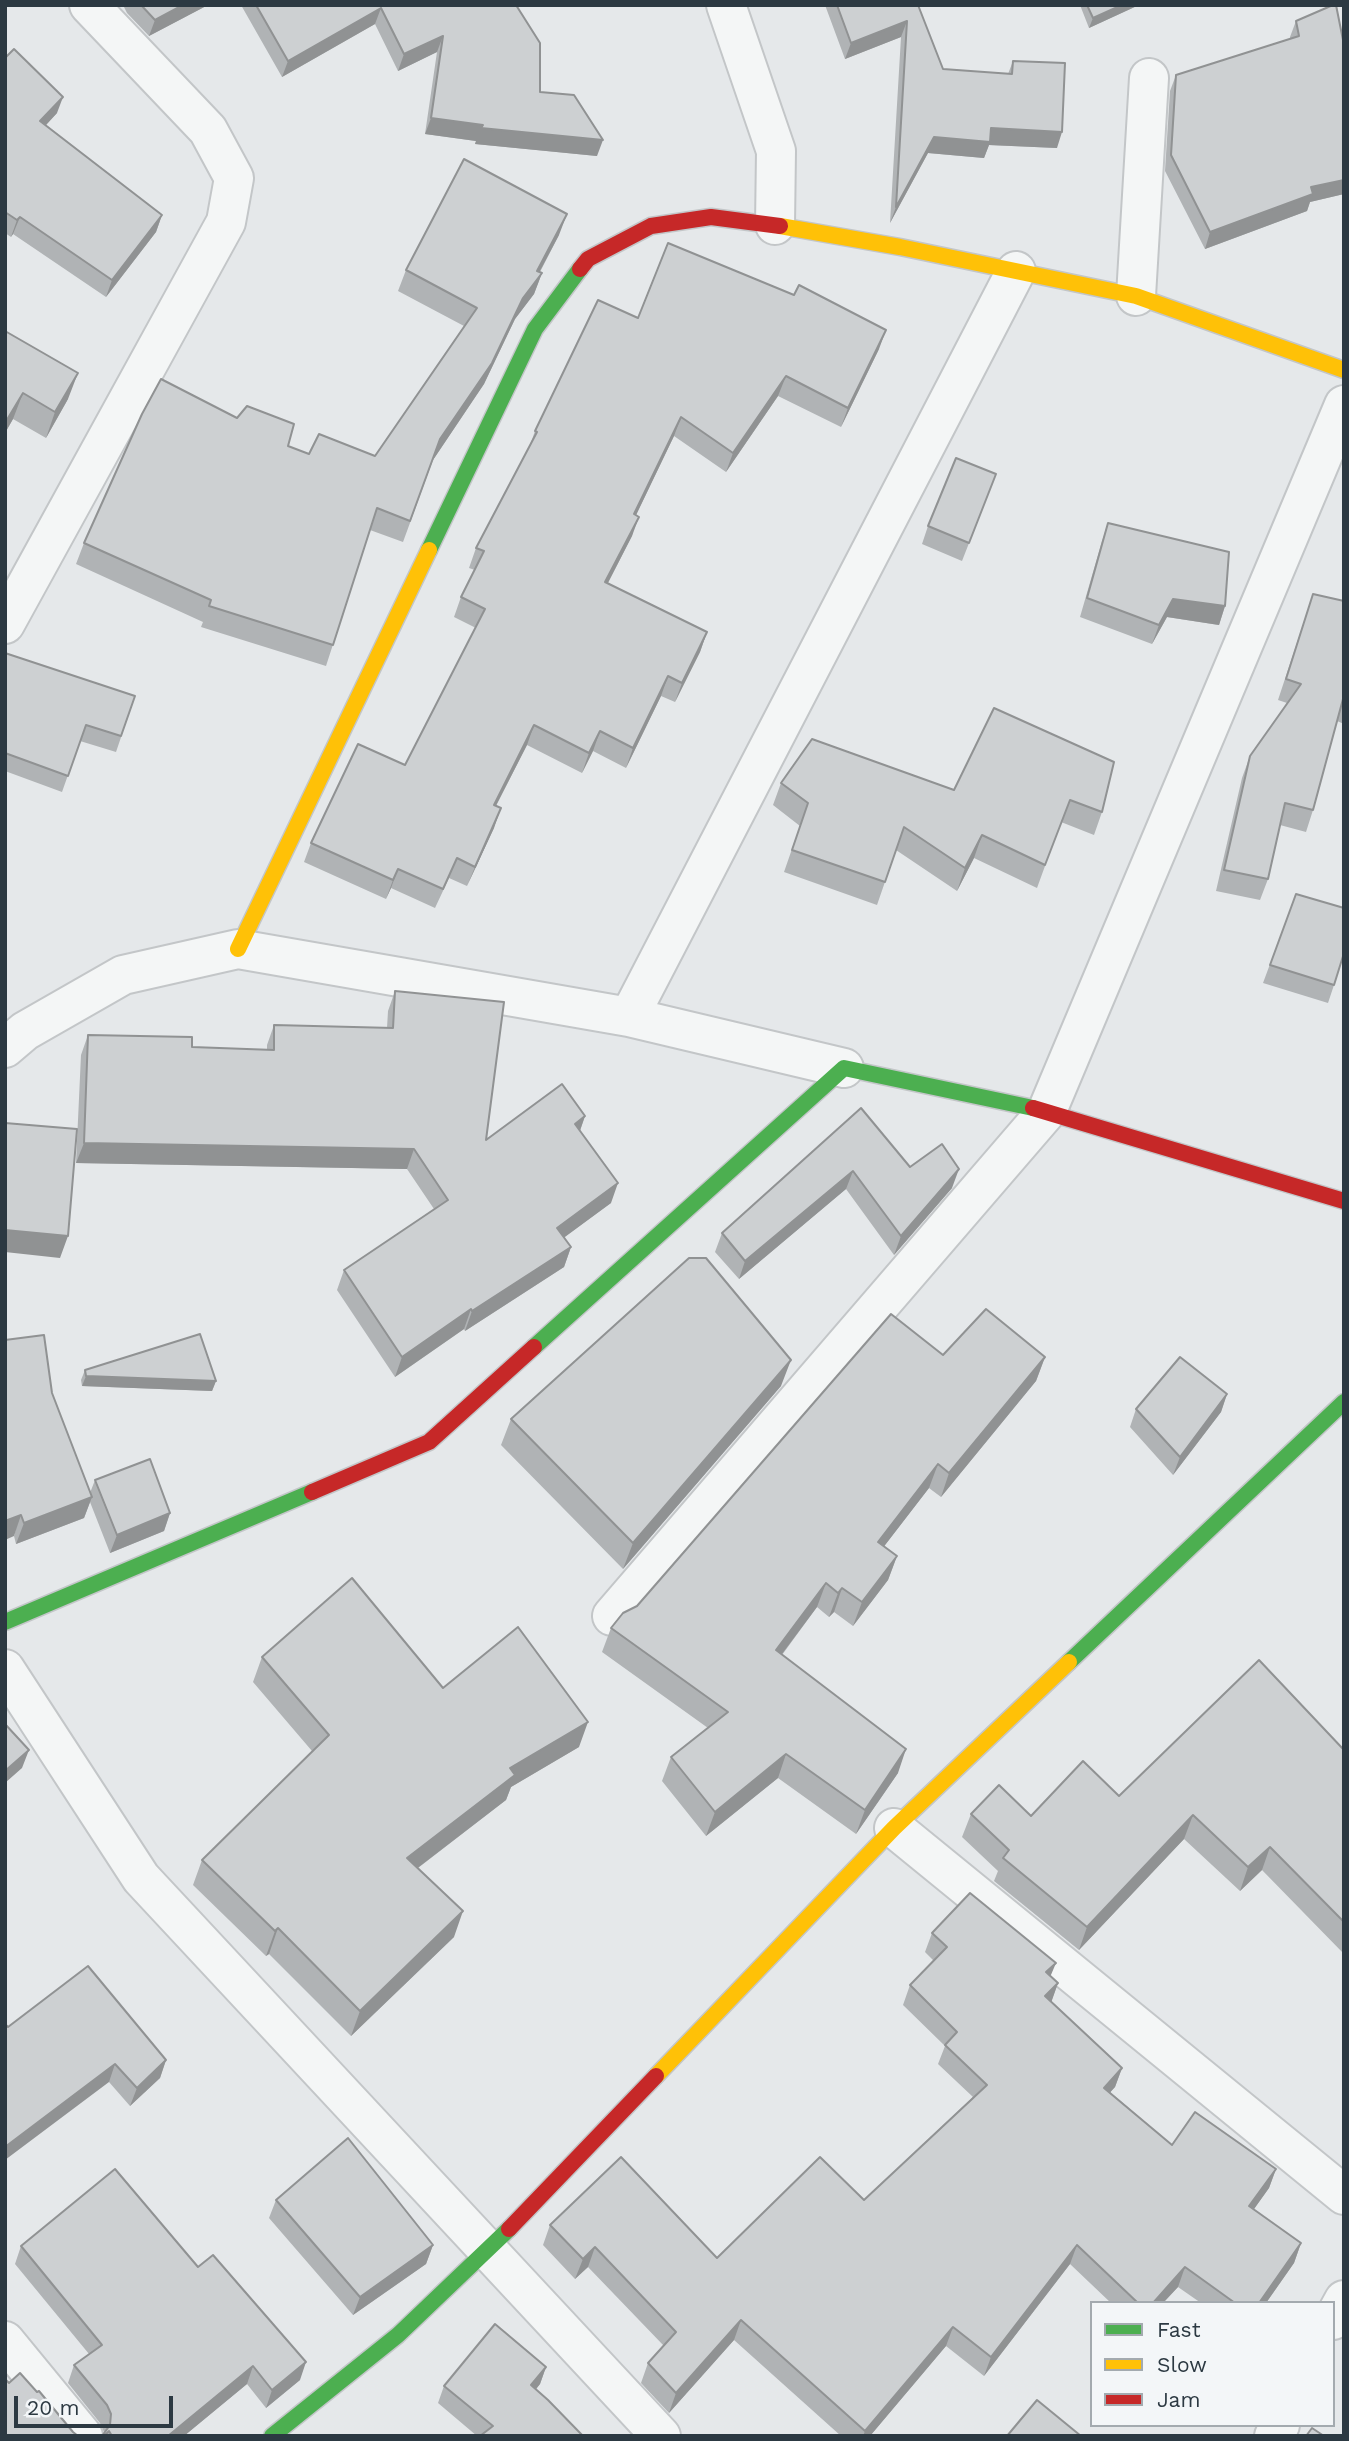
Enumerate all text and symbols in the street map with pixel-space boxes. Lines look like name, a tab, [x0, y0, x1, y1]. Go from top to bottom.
legend	[1090, 2301, 1335, 2427]
text: Fast	[1157, 2317, 1201, 2342]
text: Slow	[1157, 2352, 1207, 2377]
scale bar	[18, 2382, 177, 2426]
text: Jam	[1157, 2387, 1200, 2412]
text: 20 m	[27, 2395, 79, 2420]

